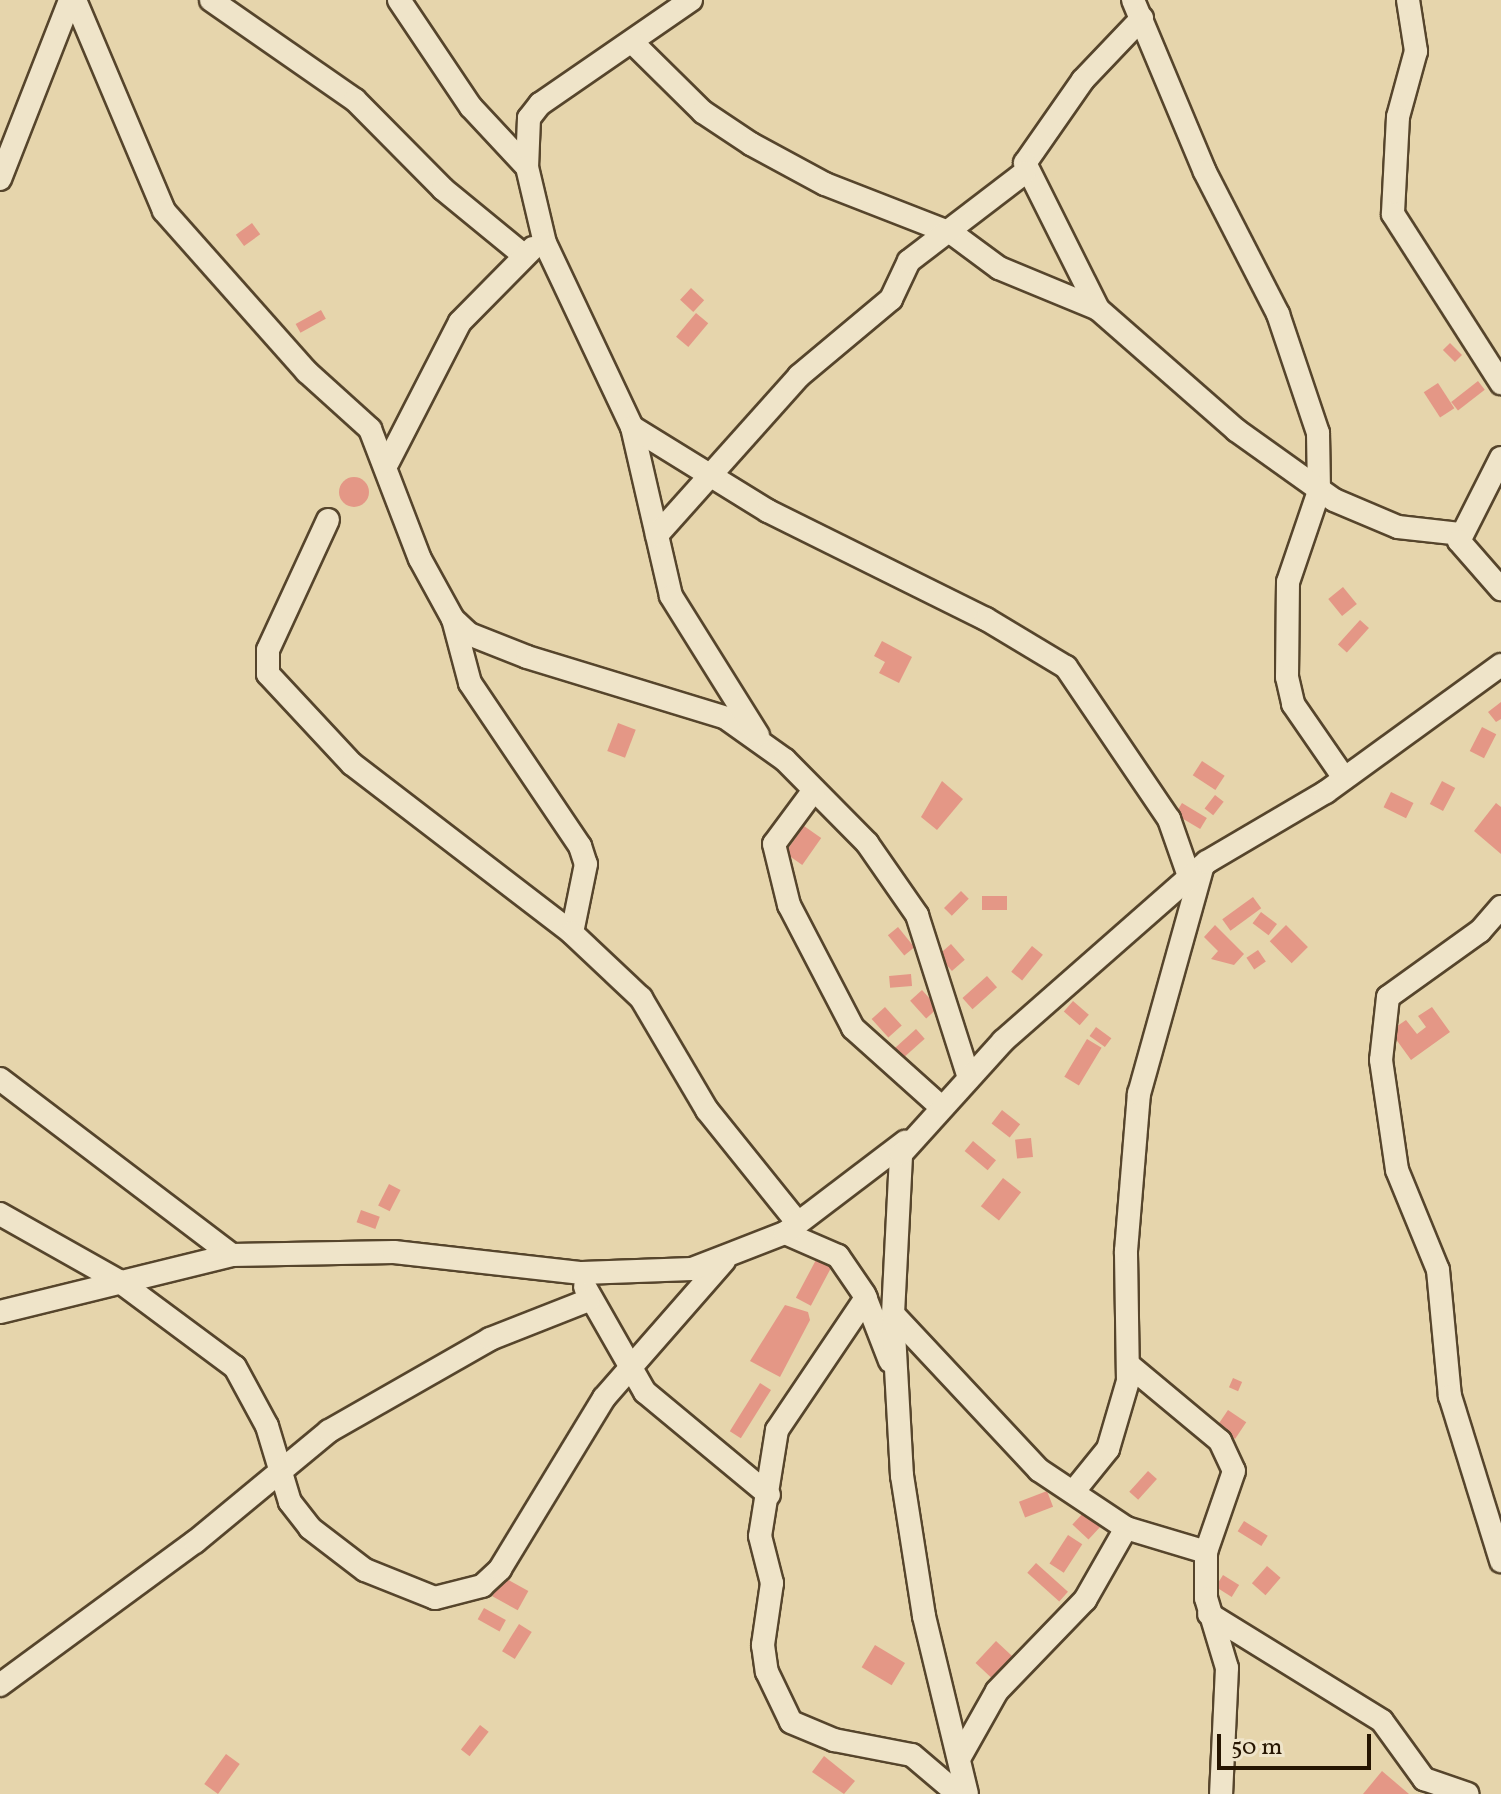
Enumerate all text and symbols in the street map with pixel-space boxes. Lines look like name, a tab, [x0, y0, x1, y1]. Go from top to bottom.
scale bar	[1221, 1718, 1375, 1768]
text: 50 m	[1231, 1731, 1283, 1765]

